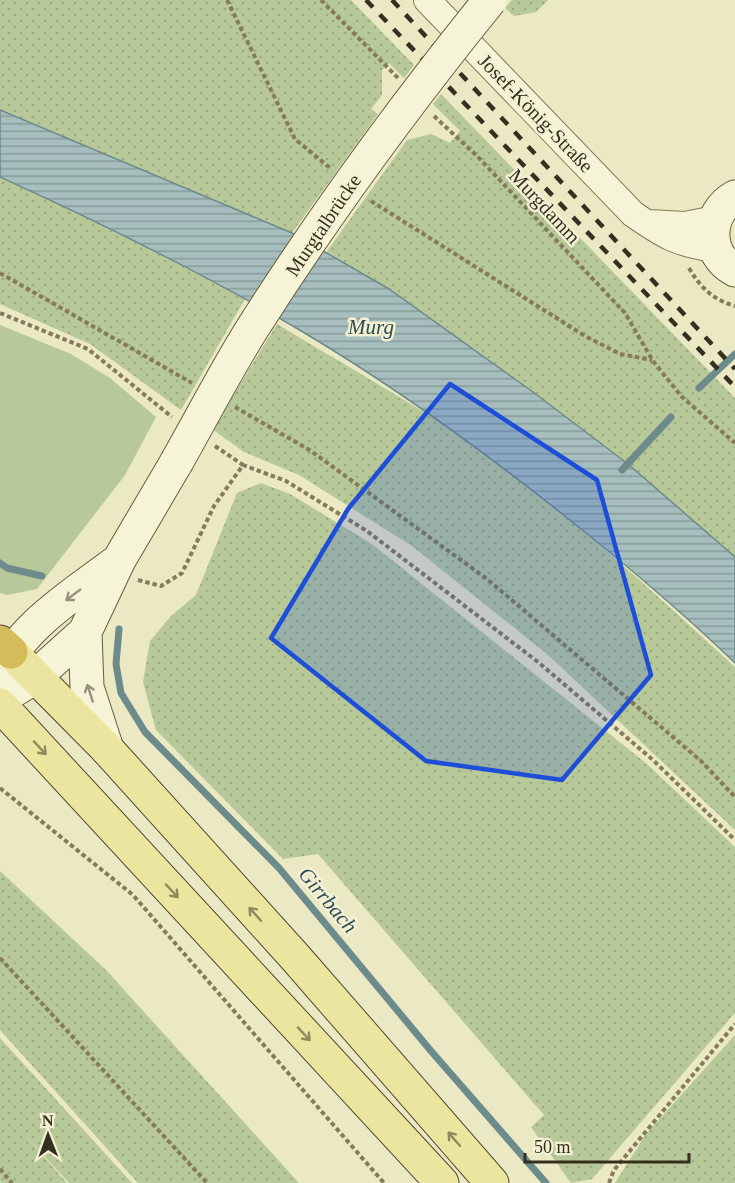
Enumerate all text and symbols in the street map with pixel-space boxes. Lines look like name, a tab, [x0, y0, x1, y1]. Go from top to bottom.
street label: Josef-König-Straße	[473, 49, 598, 177]
street label: Murgdamm	[504, 164, 585, 249]
street label: Murgtalbrücke	[281, 170, 366, 281]
water label: Murg	[347, 315, 394, 339]
one-way arrow	[65, 589, 81, 602]
one-way arrow	[83, 684, 94, 703]
one-way arrow	[33, 740, 47, 755]
water label: Girrbach	[294, 862, 362, 938]
one-way arrow	[165, 883, 179, 898]
one-way arrow	[249, 907, 263, 922]
one-way arrow	[297, 1026, 311, 1041]
north arrow	[18, 1105, 78, 1165]
text: N	[42, 1112, 54, 1129]
scale bar	[525, 1126, 688, 1164]
one-way arrow	[447, 1132, 461, 1147]
text: 50 m	[534, 1137, 571, 1157]

